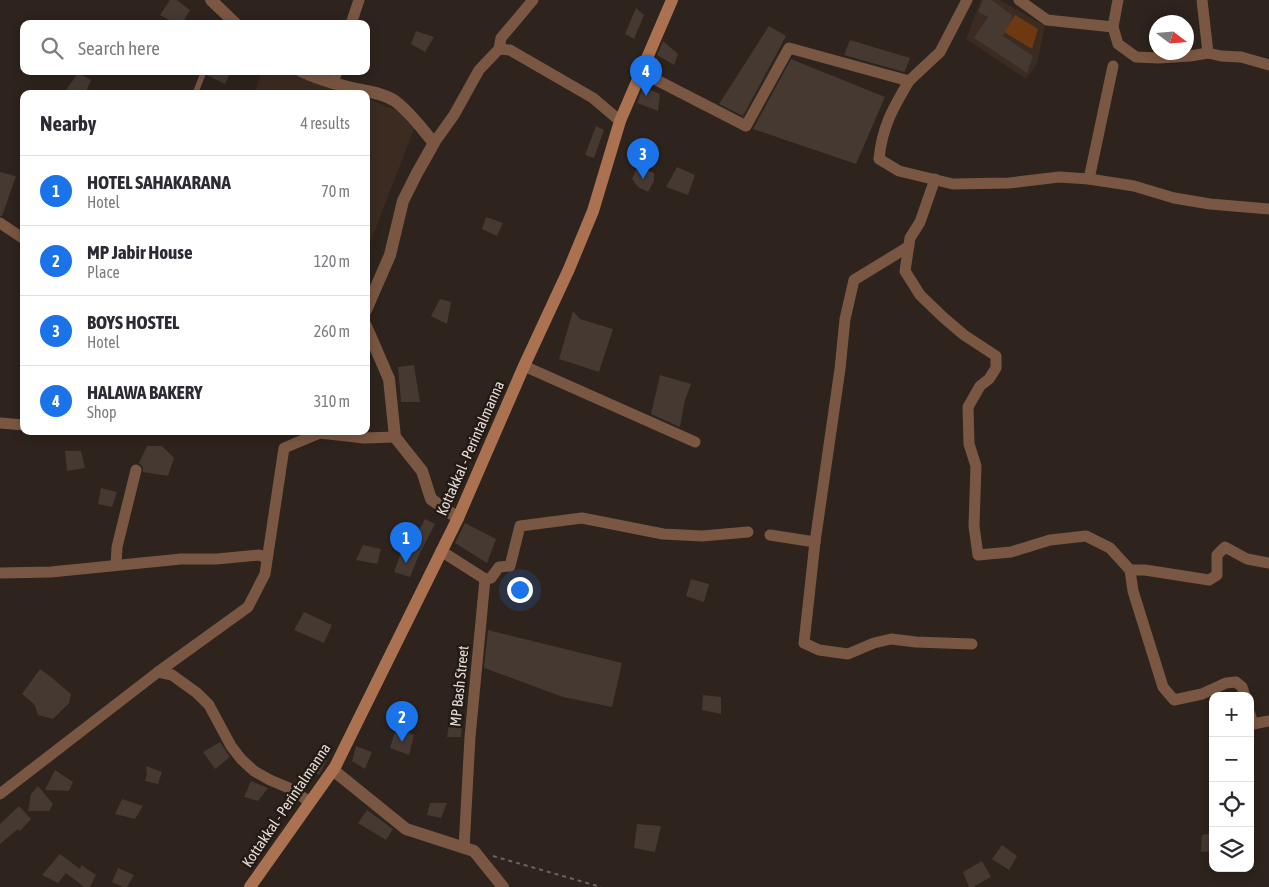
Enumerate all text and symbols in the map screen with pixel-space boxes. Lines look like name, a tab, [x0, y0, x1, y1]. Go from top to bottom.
north arrow	[1149, 15, 1194, 60]
search box	[20, 20, 370, 75]
icon: search	[38, 34, 66, 62]
text: Search here	[78, 37, 160, 59]
pin: 4	[630, 55, 662, 96]
text: Nearby	[40, 111, 96, 135]
text: 4 results	[300, 114, 350, 132]
pin: 3	[627, 138, 659, 179]
text: HOTEL SAHAKARANA	[87, 171, 231, 193]
text: 1	[52, 182, 60, 200]
text: 70 m	[321, 182, 350, 200]
text: Hotel	[87, 193, 120, 211]
text: MP Jabir House	[87, 241, 193, 263]
text: 2	[52, 252, 60, 270]
text: 120 m	[314, 252, 350, 270]
text: Place	[87, 263, 120, 281]
text: BOYS HOSTEL	[87, 311, 179, 333]
text: 3	[52, 322, 60, 340]
text: 260 m	[314, 322, 350, 340]
text: Hotel	[87, 333, 120, 351]
street label: Kottakkal - Perintalmanna	[433, 378, 507, 518]
text: HALAWA BAKERY	[87, 381, 202, 403]
text: 4	[52, 392, 60, 410]
text: 310 m	[314, 392, 350, 410]
text: Shop	[87, 403, 117, 421]
pin: 1	[390, 522, 422, 563]
your location	[507, 577, 533, 603]
street label: MP Bash Street	[446, 645, 472, 727]
map controls	[1209, 692, 1254, 872]
button: +	[1209, 692, 1254, 737]
pin: 2	[386, 701, 418, 742]
button: −	[1209, 737, 1254, 782]
street label: Kottakkal - Perintalmanna	[238, 740, 334, 870]
button: locate	[1209, 782, 1254, 827]
button: layers	[1209, 827, 1254, 872]

